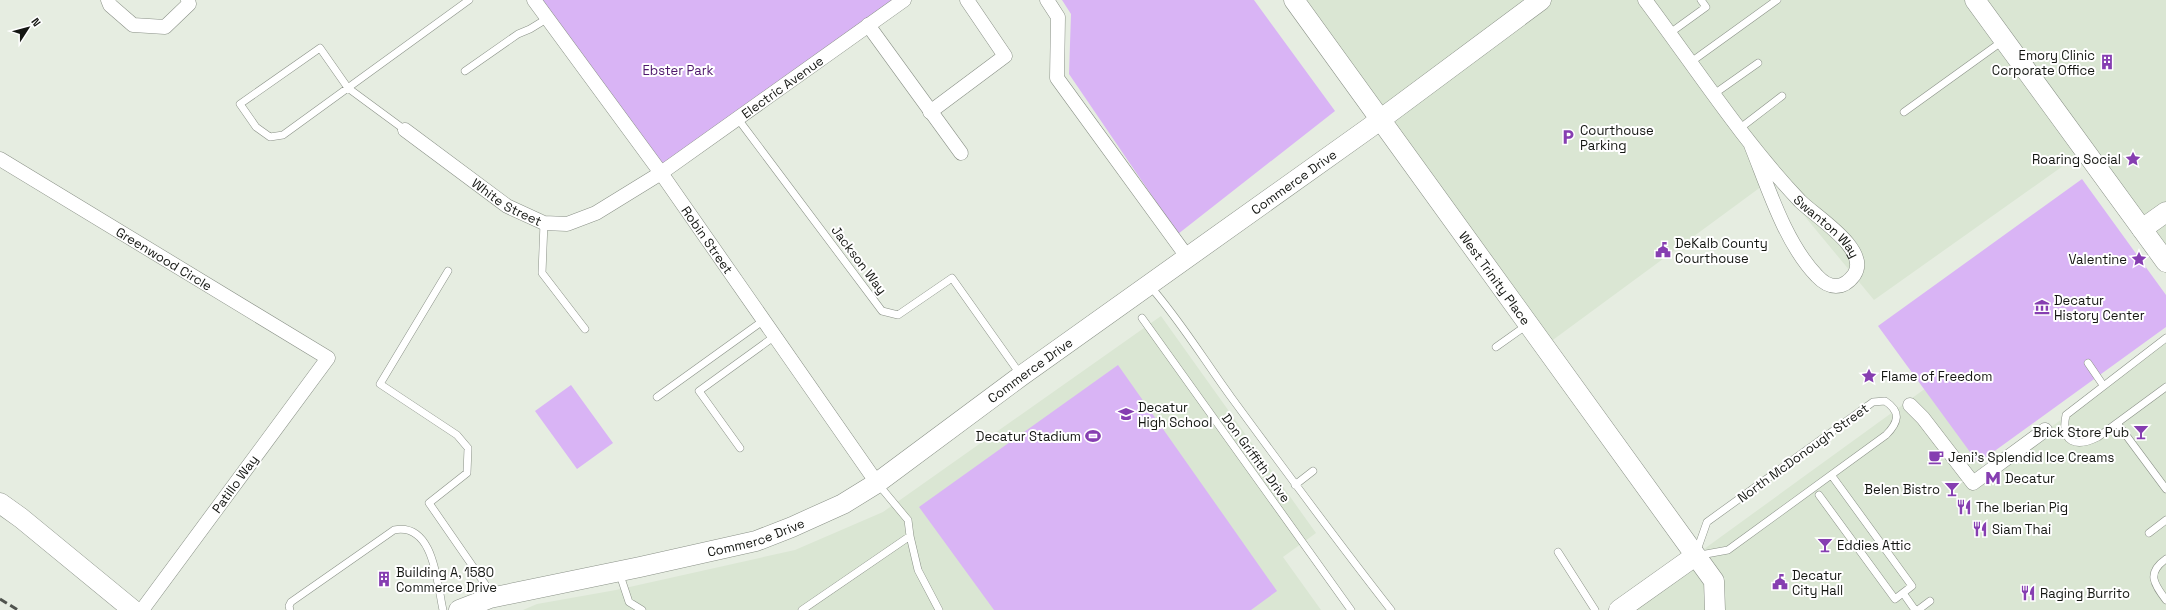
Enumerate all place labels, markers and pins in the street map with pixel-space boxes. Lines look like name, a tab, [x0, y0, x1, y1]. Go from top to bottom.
place label: Emory Clinic Corporate Office	[1992, 47, 2095, 79]
building icon: Emory Clinic Corporate Office	[2098, 53, 2116, 71]
place label: Courthouse Parking	[1580, 122, 1654, 154]
parking icon: Courthouse Parking	[1559, 128, 1577, 146]
place icon: Roaring Social	[2124, 150, 2142, 168]
place label: Roaring Social	[2032, 151, 2121, 168]
place label: DeKalb County Courthouse	[1675, 235, 1768, 267]
public building icon: DeKalb County Courthouse	[1654, 241, 1672, 259]
place icon: Valentine	[2130, 250, 2148, 268]
place label: Valentine	[2068, 251, 2127, 268]
place label: Decatur History Center	[2054, 292, 2145, 324]
museum icon: Decatur History Center	[2033, 298, 2051, 316]
place icon: Flame of Freedom	[1860, 367, 1878, 385]
place label: Flame of Freedom	[1881, 368, 1992, 385]
place label: Decatur High School	[1138, 399, 1212, 431]
school or university icon: Decatur High School	[1117, 405, 1135, 423]
bar icon: Brick Store Pub	[2132, 423, 2150, 441]
place label: Brick Store Pub	[2033, 424, 2129, 441]
sports icon: Decatur Stadium	[1084, 427, 1102, 445]
place label: Decatur Stadium	[976, 428, 1081, 445]
cafe icon: Jeni's Splendid Ice Creams	[1927, 448, 1945, 466]
place label: Jeni's Splendid Ice Creams	[1948, 449, 2114, 466]
metro station icon: Decatur	[1984, 469, 2002, 487]
place label: Decatur	[2005, 470, 2055, 487]
bar icon: Belen Bistro	[1943, 480, 1961, 498]
place label: Belen Bistro	[1864, 481, 1940, 498]
restaurant icon: The Iberian Pig	[1955, 498, 1973, 516]
place label: The Iberian Pig	[1976, 499, 2068, 516]
restaurant icon: Siam Thai	[1971, 520, 1989, 538]
place label: Siam Thai	[1992, 521, 2051, 538]
bar icon: Eddies Attic	[1816, 536, 1834, 554]
place label: Eddies Attic	[1837, 537, 1912, 554]
place label: Building A, 1580 Commerce Drive	[396, 564, 497, 596]
place label: Decatur City Hall	[1792, 567, 1843, 599]
building icon: Building A, 1580 Commerce Drive	[375, 570, 393, 588]
public building icon: Decatur City Hall	[1771, 573, 1789, 591]
restaurant icon: Raging Burrito	[2019, 584, 2037, 602]
place label: Raging Burrito	[2040, 585, 2130, 602]

